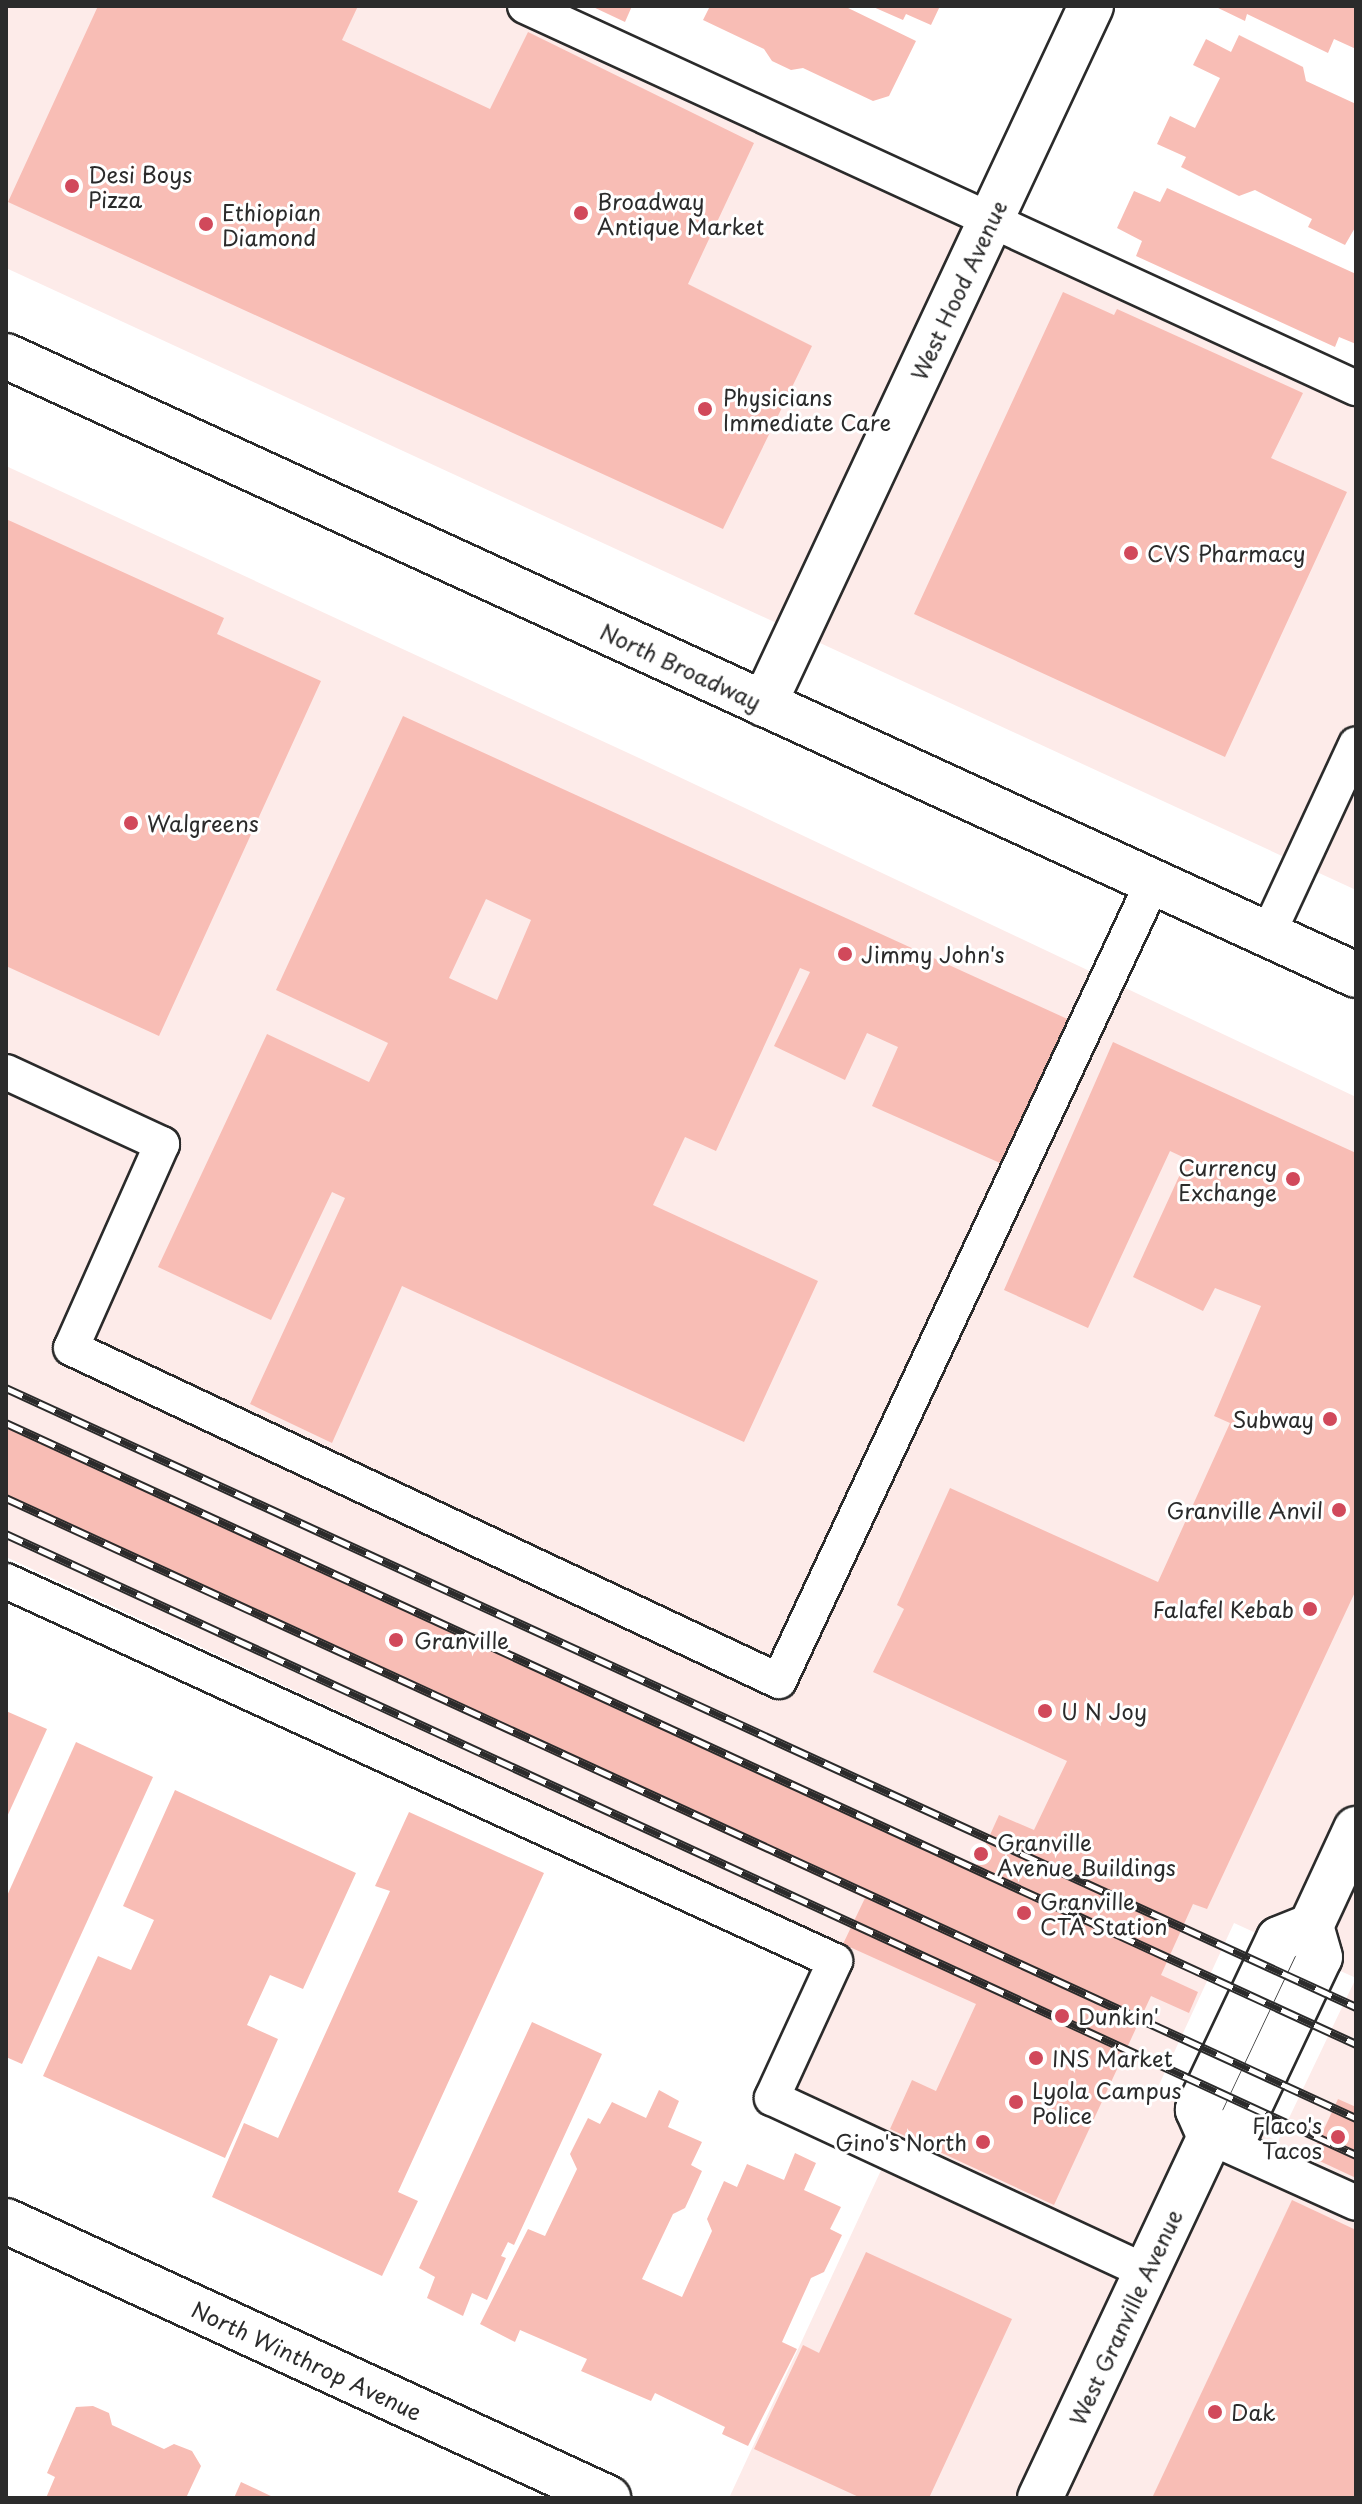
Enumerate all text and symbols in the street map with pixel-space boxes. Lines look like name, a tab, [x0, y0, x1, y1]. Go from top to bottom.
place label: Desi Boys Pizza	[88, 160, 192, 212]
marker: Desi Boys Pizza	[63, 177, 81, 195]
place label: Broadway Antique Market	[597, 187, 765, 238]
street label: West Hood Avenue	[905, 196, 1011, 384]
place label: Ethiopian Diamond	[222, 198, 321, 250]
marker: Broadway Antique Market	[572, 204, 590, 222]
marker: Ethiopian Diamond	[197, 215, 215, 233]
place label: Physicians Immediate Care	[723, 383, 892, 434]
marker: Physicians Immediate Care	[694, 398, 716, 420]
place label: CVS Pharmacy	[1147, 540, 1309, 566]
marker: CVS Pharmacy	[1122, 544, 1140, 562]
street label: North Broadway	[596, 617, 766, 715]
place label: Walgreens	[147, 810, 259, 836]
marker: Walgreens	[122, 814, 140, 832]
place label: Jimmy John's	[861, 941, 1005, 967]
marker: Jimmy John's	[836, 945, 854, 963]
place label: Currency Exchange	[1178, 1153, 1277, 1204]
marker: Currency Exchange	[1284, 1170, 1302, 1188]
place label: Subway	[1232, 1406, 1314, 1432]
marker: Subway	[1321, 1410, 1339, 1428]
place label: Granville Anvil	[1166, 1497, 1323, 1523]
marker: Granville Anvil	[1330, 1501, 1348, 1519]
place label: Falafel Kebab	[1152, 1596, 1294, 1622]
marker: Falafel Kebab	[1301, 1600, 1319, 1618]
place label: Granville	[414, 1627, 509, 1653]
marker: Granville	[385, 1629, 407, 1651]
place label: U N Joy	[1061, 1698, 1148, 1724]
marker: U N Joy	[1036, 1702, 1054, 1720]
place label: Granville Avenue Buildings	[997, 1828, 1176, 1880]
marker: Granville Avenue Buildings	[972, 1845, 990, 1863]
place label: Granville CTA Station	[1040, 1887, 1169, 1938]
marker: Granville CTA Station	[1015, 1904, 1033, 1922]
place label: Dunkin'	[1078, 2003, 1159, 2029]
marker: Dunkin'	[1053, 2007, 1071, 2025]
place label: INS Market	[1052, 2045, 1174, 2071]
marker: INS Market	[1027, 2049, 1045, 2067]
place label: Lyola Campus Police	[1032, 2076, 1182, 2128]
marker: Lyola Campus Police	[1007, 2093, 1025, 2111]
place label: Flaco's Tacos	[1252, 2111, 1322, 2162]
marker: Flaco's Tacos	[1329, 2128, 1347, 2146]
place label: Gino's North	[835, 2129, 967, 2155]
marker: Gino's North	[974, 2133, 992, 2151]
street label: West Granville Avenue	[1063, 2204, 1187, 2430]
street label: North Winthrop Avenue	[188, 2295, 426, 2425]
place label: Dak	[1231, 2399, 1276, 2425]
marker: Dak	[1206, 2403, 1224, 2421]

